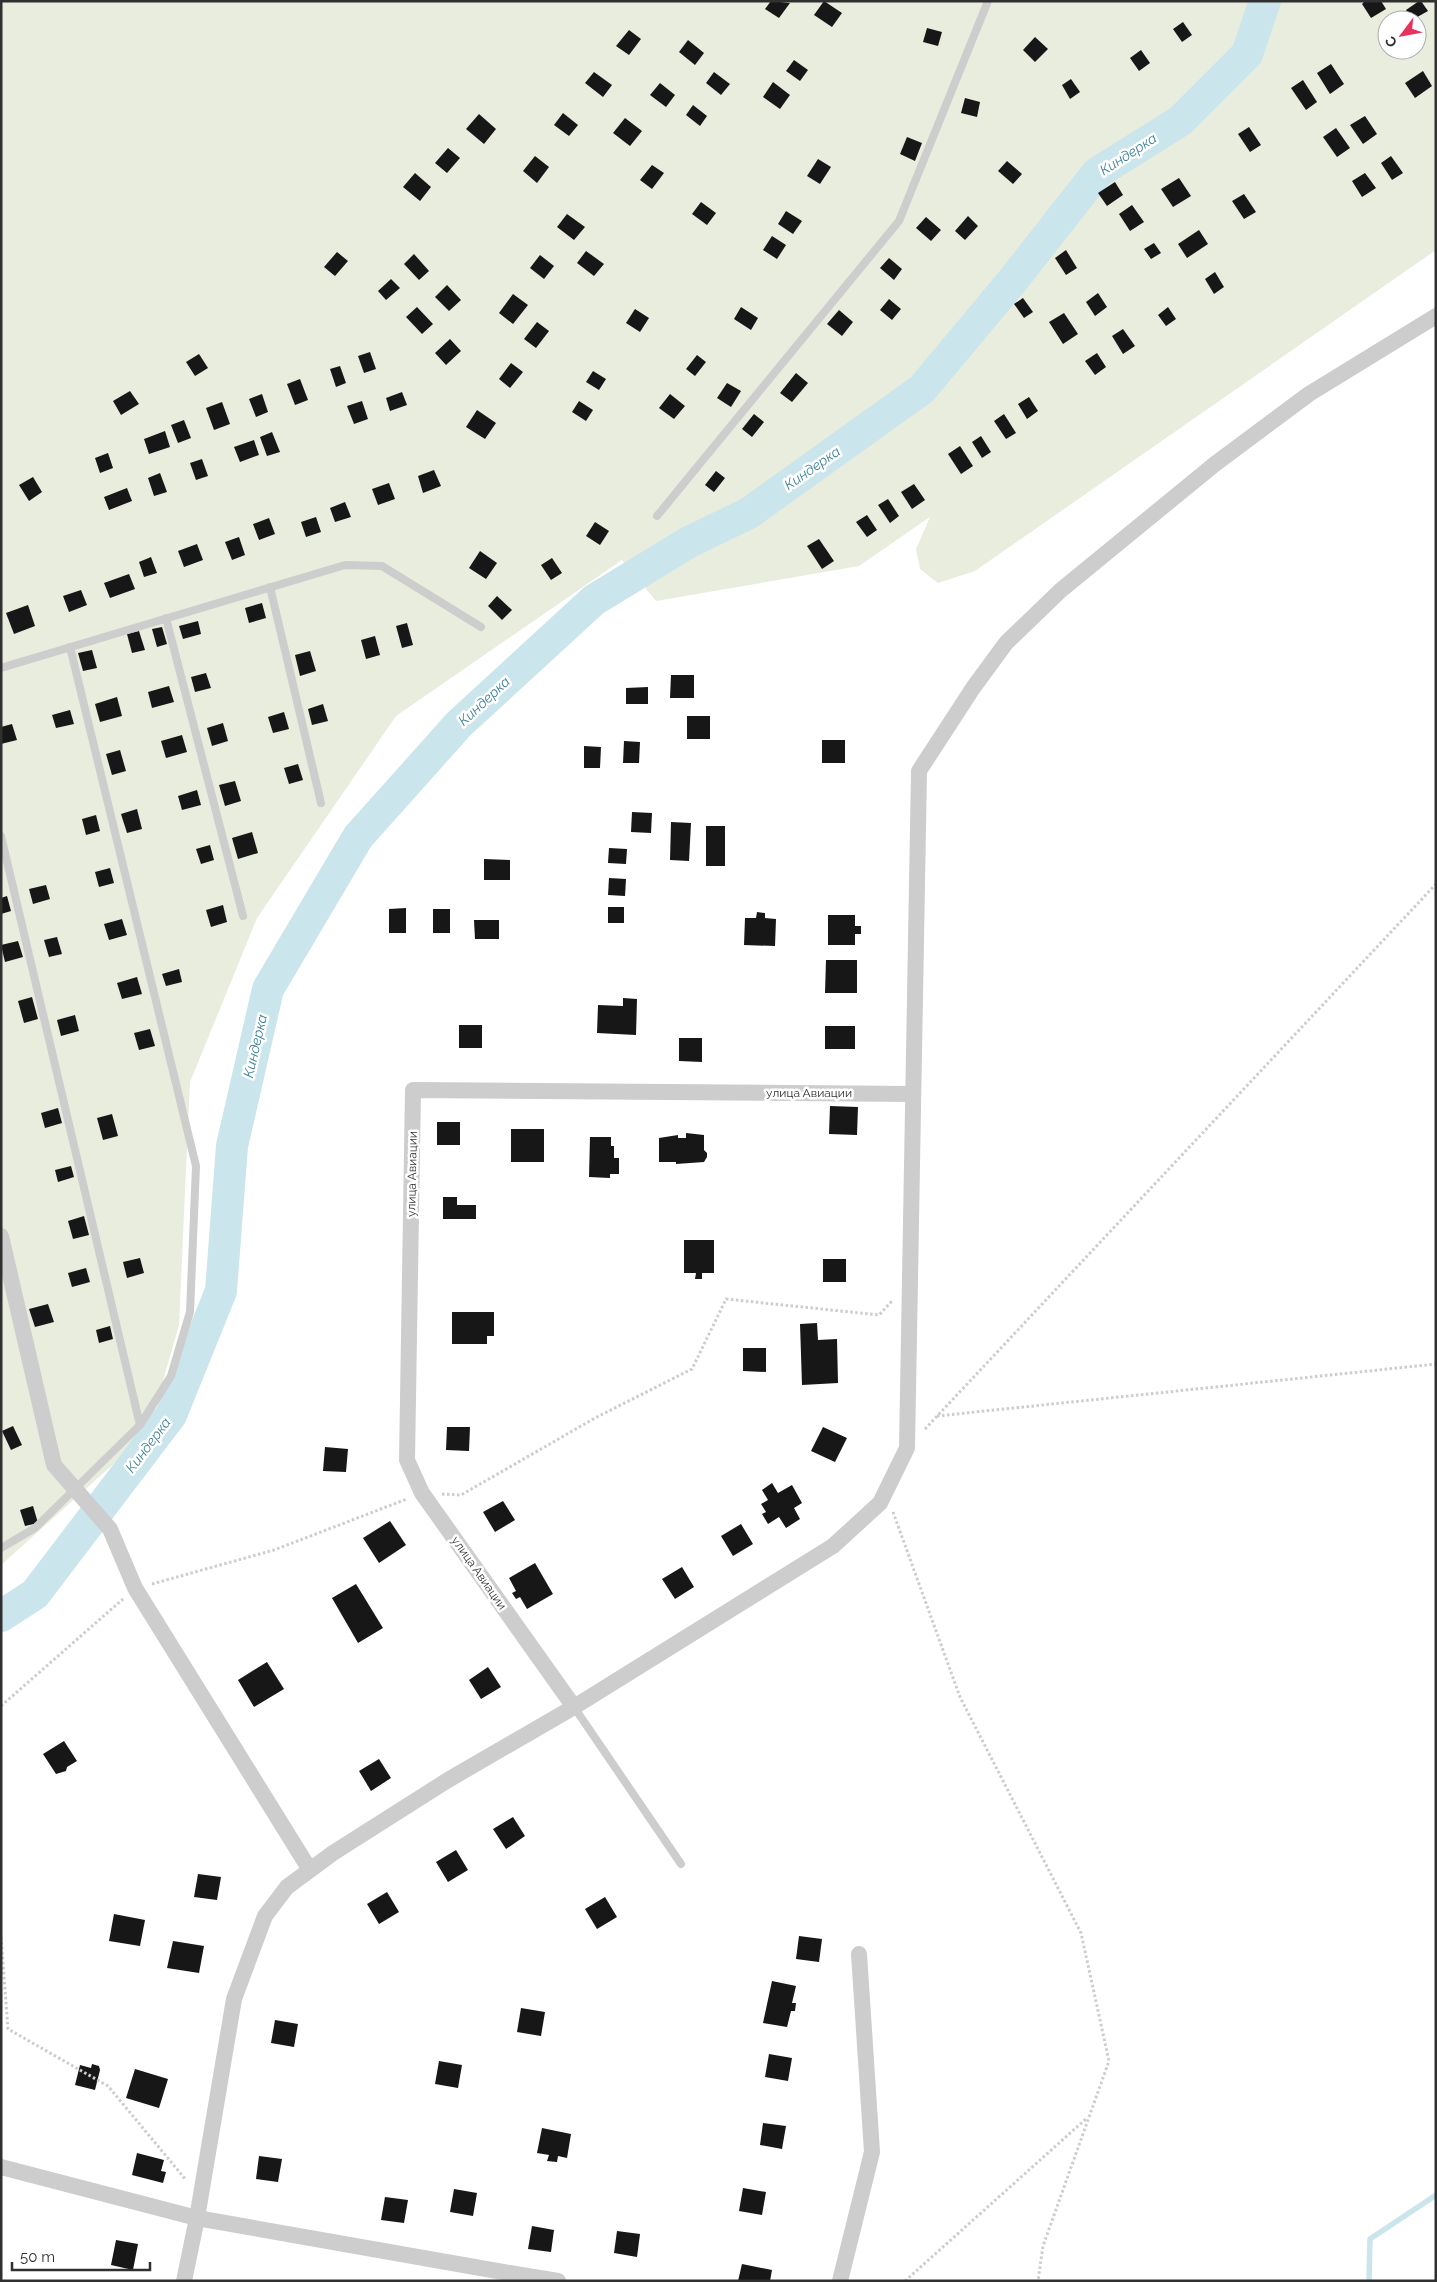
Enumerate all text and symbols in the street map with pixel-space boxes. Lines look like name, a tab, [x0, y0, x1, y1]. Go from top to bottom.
north arrow	[1377, 10, 1427, 60]
text: С	[1381, 33, 1400, 50]
water label: Киндерка	[1097, 130, 1159, 178]
water label: Киндерка	[781, 443, 843, 493]
water label: Киндерка	[455, 673, 513, 729]
water label: Киндерка	[240, 1013, 270, 1079]
street label: улица Авиации	[766, 1086, 852, 1100]
street label: улица Авиации	[404, 1131, 420, 1217]
water label: Киндерка	[122, 1414, 174, 1476]
street label: улица Авиации	[449, 1534, 509, 1612]
scale bar	[12, 2240, 150, 2272]
text: 50 m	[20, 2248, 55, 2266]

